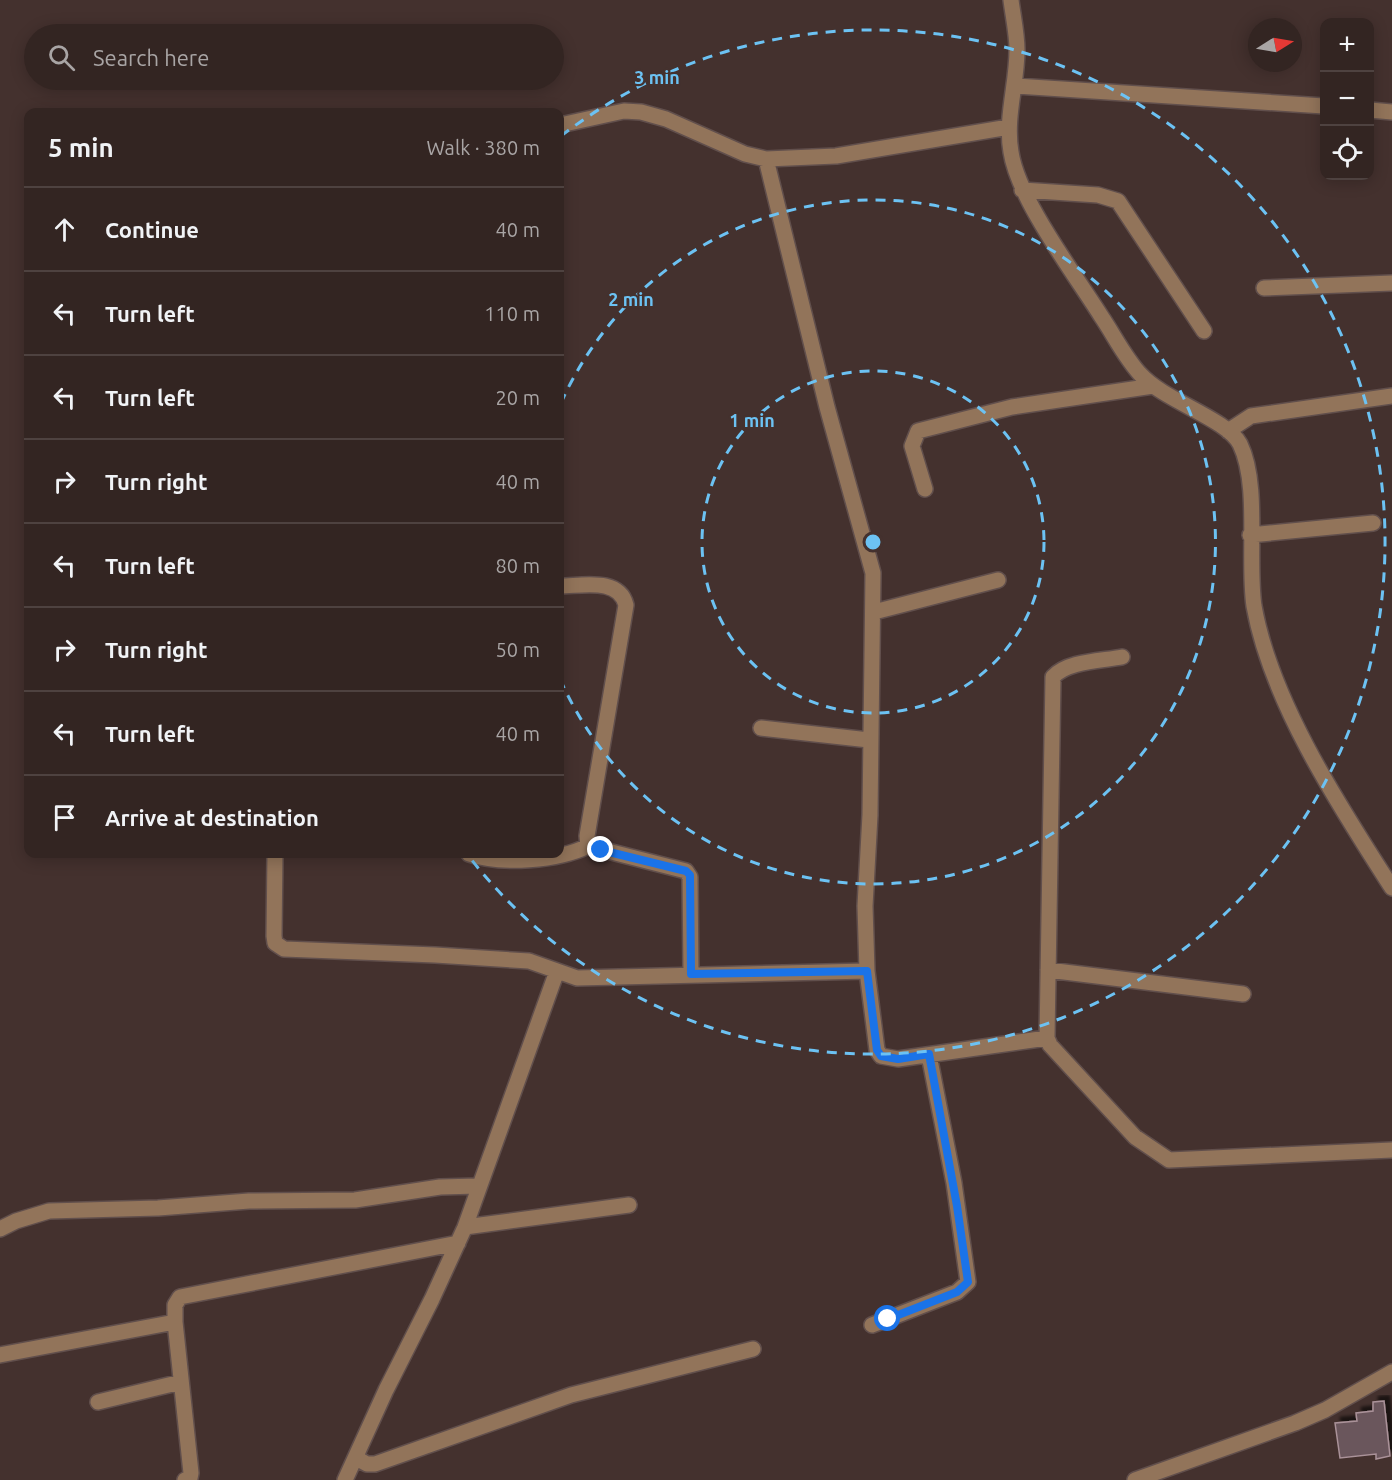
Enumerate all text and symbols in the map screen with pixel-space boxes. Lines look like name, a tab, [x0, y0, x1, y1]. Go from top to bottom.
north arrow	[1248, 18, 1302, 72]
map controls	[1320, 18, 1374, 180]
button: +	[1320, 18, 1374, 72]
search box	[24, 24, 564, 90]
icon: search	[45, 41, 78, 74]
text: Search here	[93, 45, 209, 70]
text: 3 min	[634, 67, 680, 87]
button: −	[1320, 72, 1374, 126]
button: locate	[1320, 126, 1374, 180]
text: 5 min	[48, 133, 114, 162]
text: Walk · 380 m	[427, 136, 540, 159]
icon: ahead	[48, 213, 81, 246]
text: Continue	[105, 217, 199, 242]
text: 40 m	[496, 218, 540, 241]
text: 2 min	[608, 289, 654, 309]
icon: left	[48, 297, 81, 330]
text: Turn left	[105, 301, 195, 326]
text: 110 m	[484, 302, 540, 325]
icon: left	[48, 381, 81, 414]
text: Turn left	[105, 385, 195, 410]
text: 20 m	[496, 386, 540, 409]
text: 1 min	[729, 410, 775, 430]
icon: right	[48, 465, 81, 498]
text: Turn right	[105, 469, 207, 494]
text: 40 m	[496, 470, 540, 493]
centre of rings	[863, 532, 883, 552]
icon: left	[48, 549, 81, 582]
text: Turn left	[105, 553, 195, 578]
text: 80 m	[496, 554, 540, 577]
icon: right	[48, 633, 81, 666]
text: Turn right	[105, 637, 207, 662]
text: 50 m	[496, 638, 540, 661]
icon: left	[48, 717, 81, 750]
text: Turn left	[105, 721, 195, 746]
text: 40 m	[496, 722, 540, 745]
icon: arrive	[48, 801, 81, 834]
text: Arrive at destination	[105, 805, 319, 830]
route end	[587, 836, 613, 862]
route start	[874, 1305, 900, 1331]

